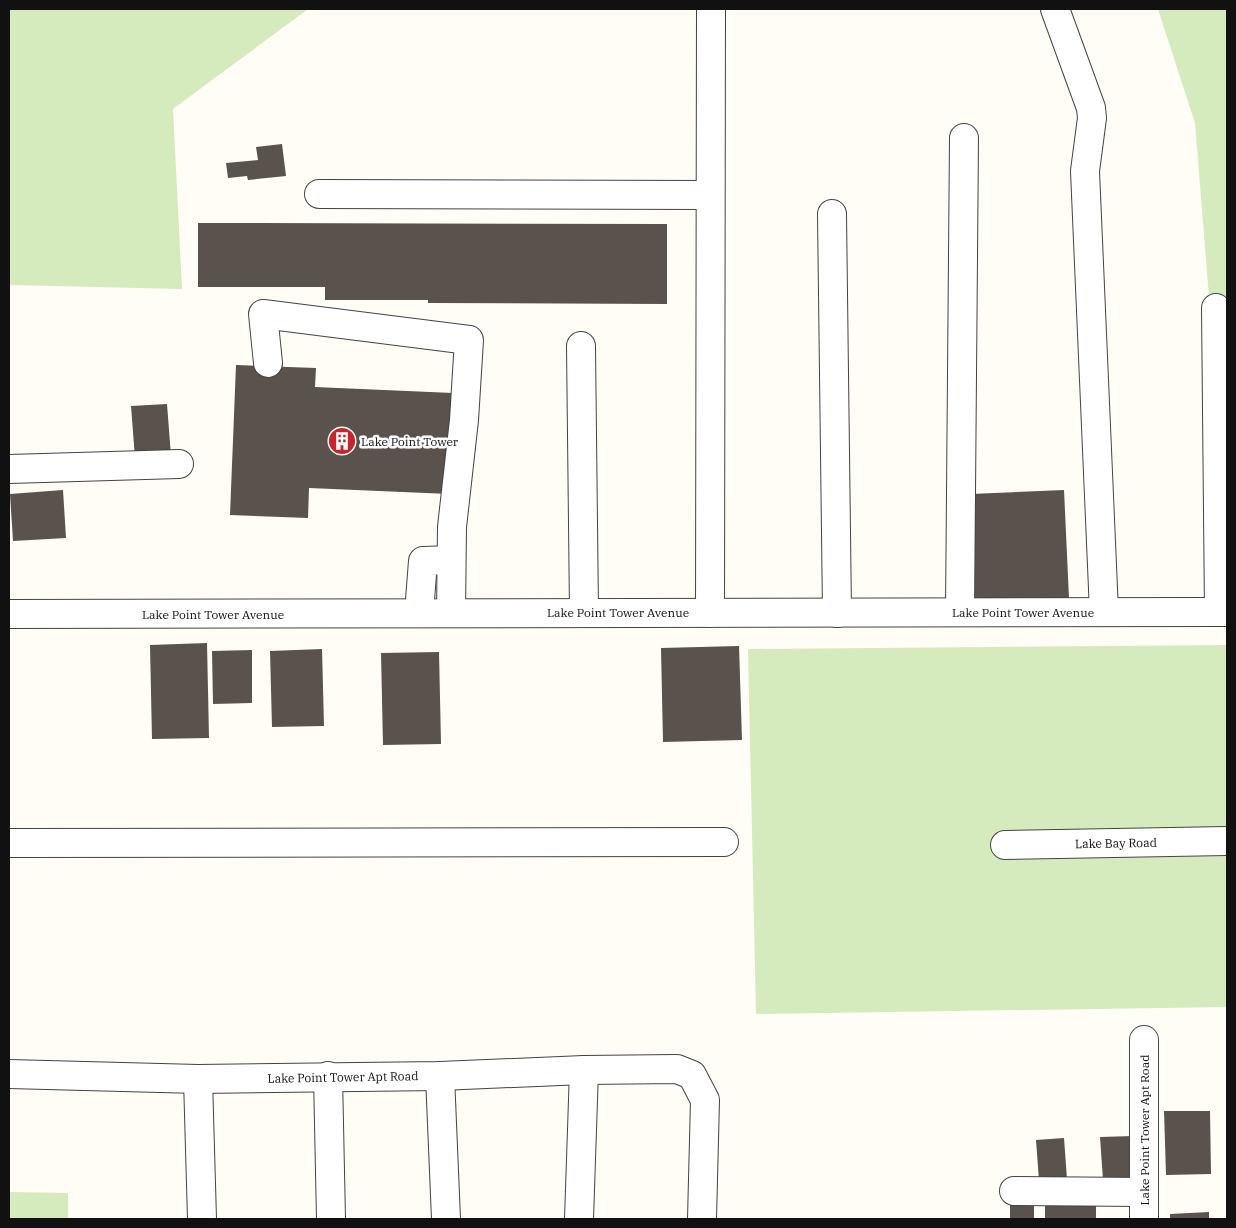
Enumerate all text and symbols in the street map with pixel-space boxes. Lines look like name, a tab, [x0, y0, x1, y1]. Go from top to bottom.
building icon: Lake Point Tower	[327, 426, 357, 456]
place label: Lake Point Tower	[361, 434, 459, 449]
street label: Lake Point Tower Avenue	[547, 605, 689, 620]
street label: Lake Point Tower Avenue	[952, 605, 1094, 620]
street label: Lake Point Tower Avenue	[142, 607, 284, 622]
street label: Lake Bay Road	[1075, 835, 1157, 851]
street label: Lake Point Tower Apt Road	[1137, 1054, 1152, 1206]
street label: Lake Point Tower Apt Road	[267, 1068, 419, 1086]

